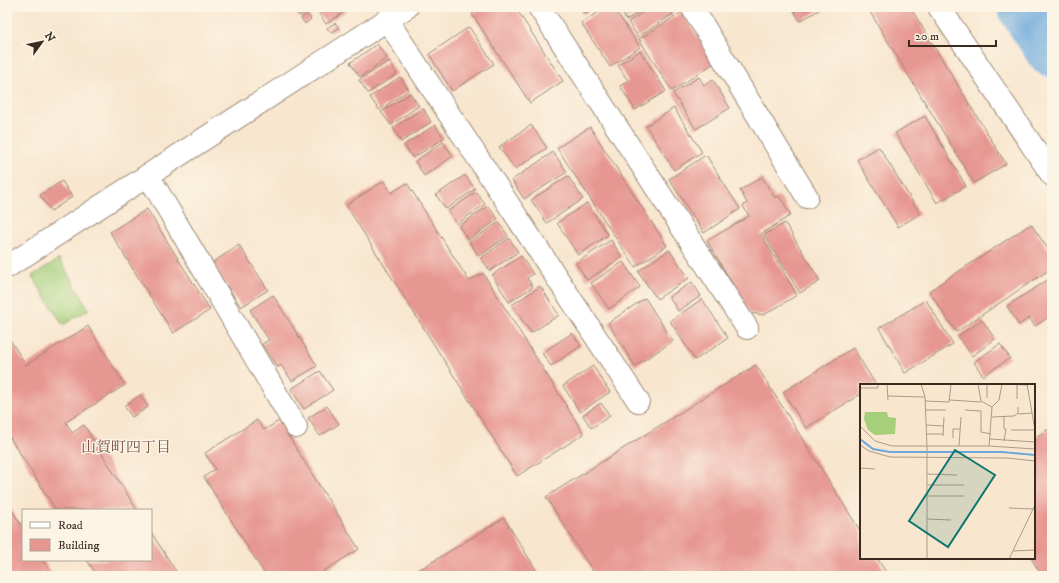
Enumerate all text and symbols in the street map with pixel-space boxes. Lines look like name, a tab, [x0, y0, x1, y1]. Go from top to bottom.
north arrow	[22, 22, 62, 62]
scale bar	[909, 22, 996, 48]
text: N	[41, 29, 58, 45]
text: 20 m	[915, 29, 939, 44]
inset map	[860, 384, 1035, 559]
district label: 山賀町四丁目	[81, 438, 171, 457]
legend	[22, 509, 152, 561]
text: Road	[58, 518, 83, 533]
text: Building	[58, 538, 99, 553]

